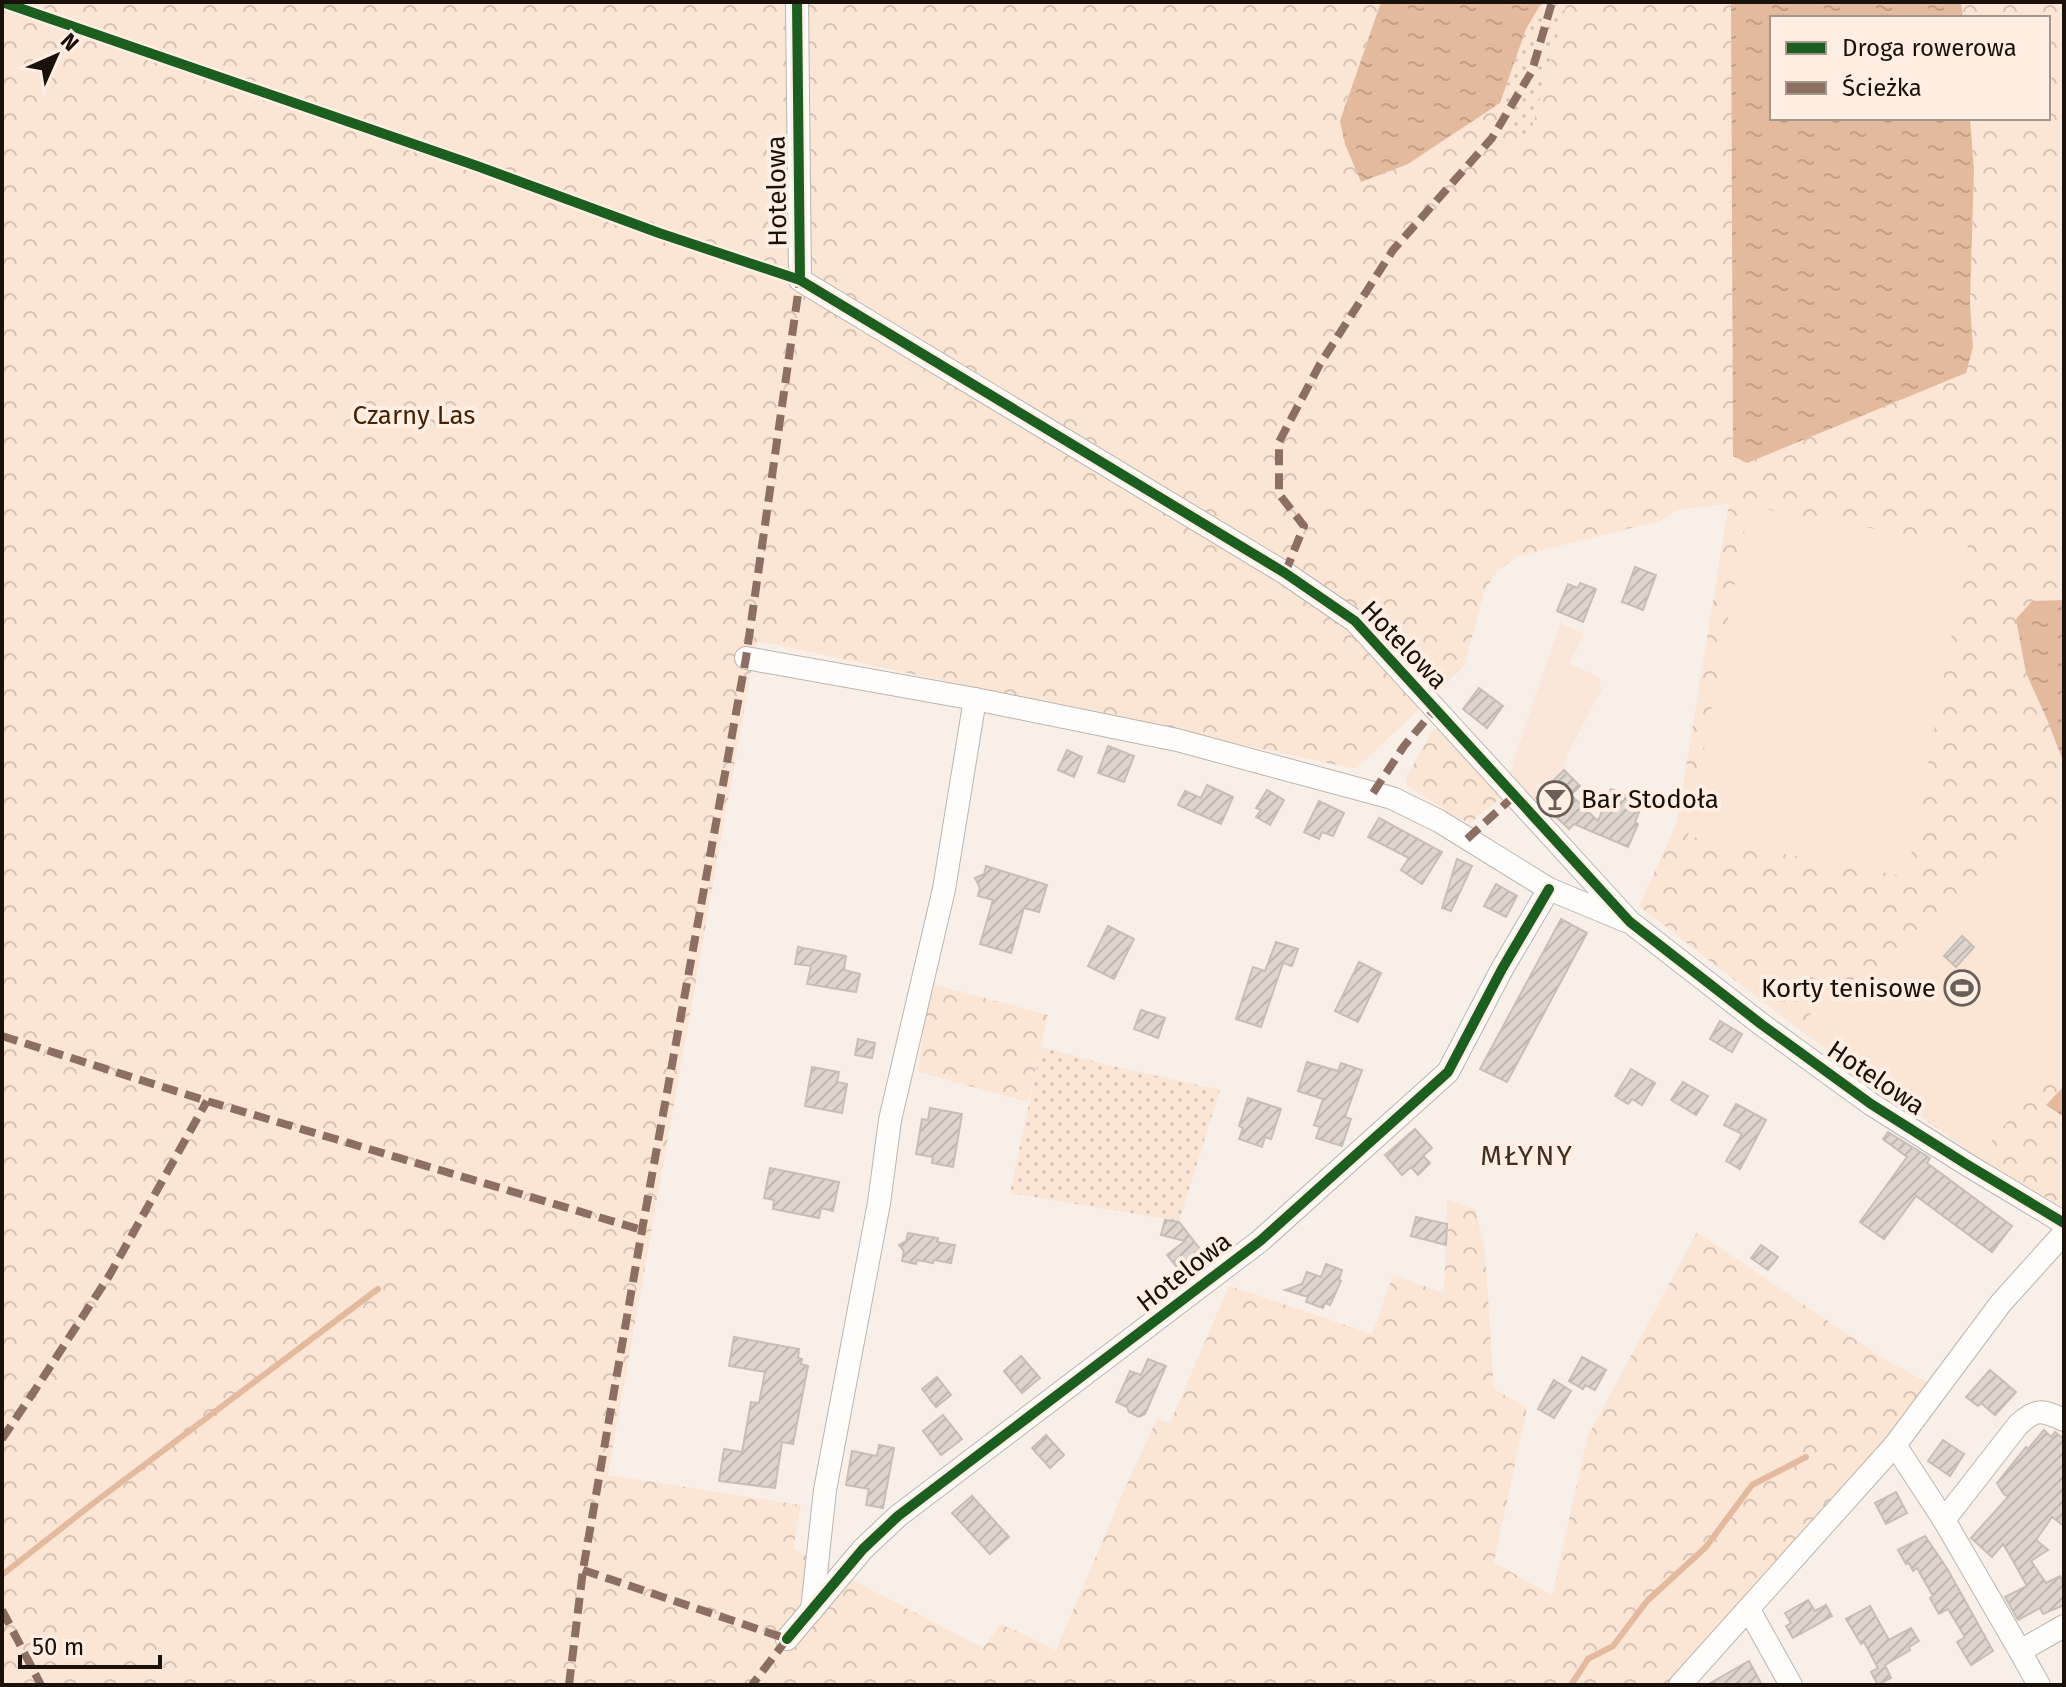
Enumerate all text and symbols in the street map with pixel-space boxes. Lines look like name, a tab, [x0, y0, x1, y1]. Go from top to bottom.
north arrow	[16, 16, 96, 96]
legend	[1770, 16, 2050, 120]
text: N	[55, 28, 84, 57]
text: Droga rowerowa	[1842, 34, 2017, 62]
text: Ścieżka	[1842, 73, 1922, 102]
street label: Hotelowa	[761, 135, 793, 247]
park label: Czarny Las	[352, 400, 476, 431]
street label: Hotelowa	[1354, 594, 1454, 696]
bar icon: Bar Stodoła	[1536, 780, 1574, 818]
place label: Bar Stodoła	[1581, 784, 1719, 815]
sports icon: Korty tenisowe	[1943, 969, 1981, 1007]
place label: Korty tenisowe	[1761, 973, 1936, 1004]
street label: Hotelowa	[1821, 1034, 1931, 1122]
district label: MŁYNY	[1480, 1139, 1574, 1172]
street label: Hotelowa	[1131, 1226, 1237, 1318]
scale bar	[20, 1619, 160, 1669]
text: 50 m	[32, 1633, 84, 1661]

